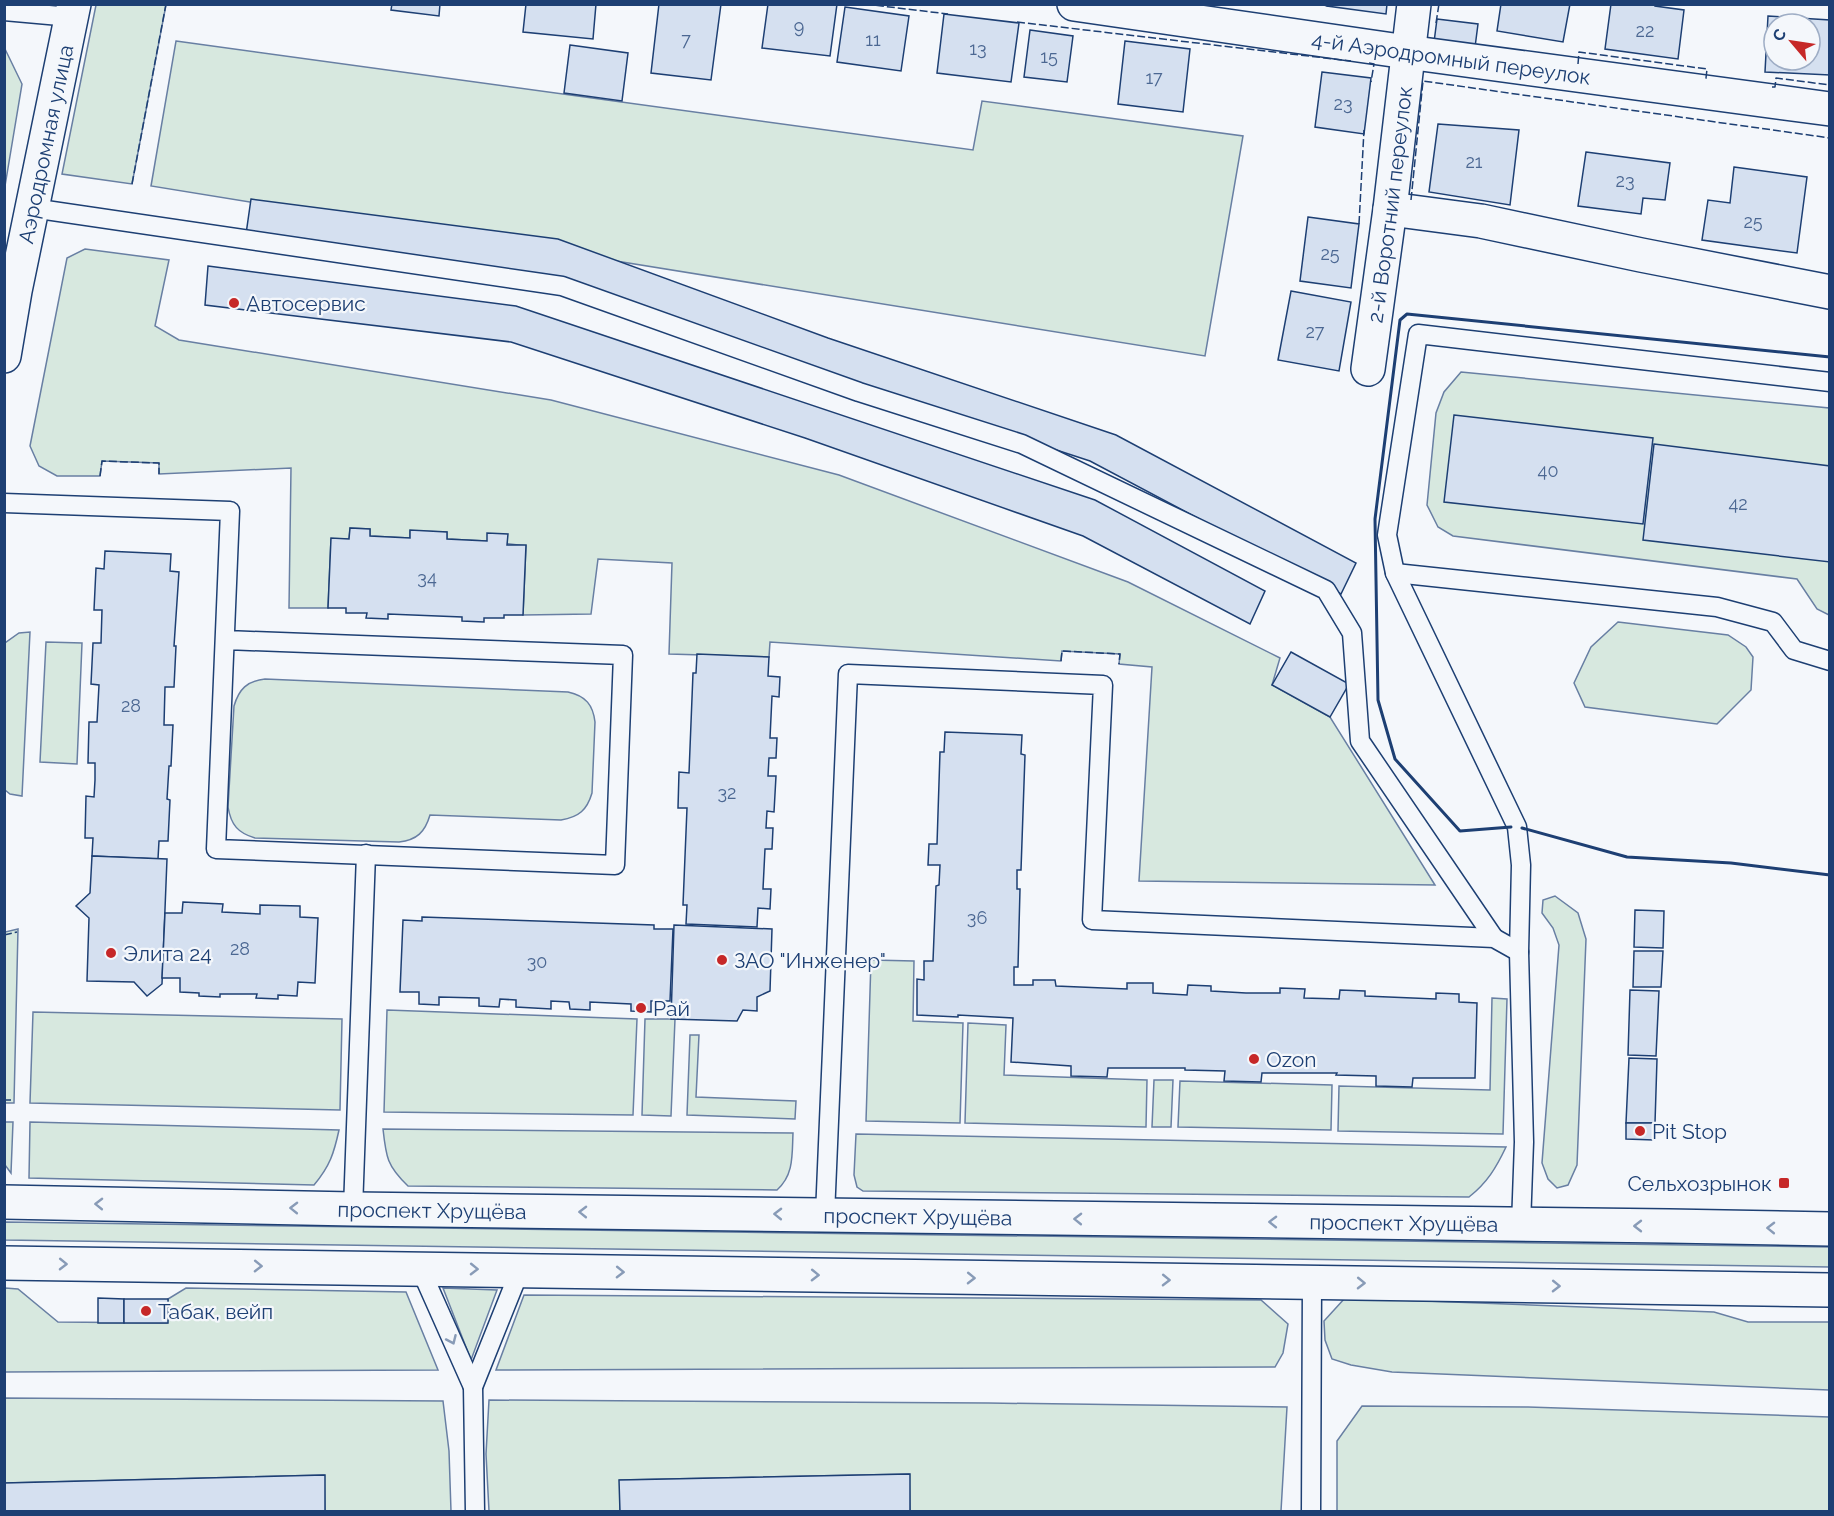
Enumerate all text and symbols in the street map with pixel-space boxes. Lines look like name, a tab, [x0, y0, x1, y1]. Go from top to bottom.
north arrow	[1762, 12, 1822, 72]
house number: 9	[794, 16, 804, 37]
house number: 22	[1636, 20, 1654, 41]
street label: 4-й Аэродромный переулок	[1310, 26, 1592, 89]
text: С	[1768, 26, 1790, 44]
house number: 7	[681, 29, 691, 50]
house number: 11	[865, 29, 881, 50]
house number: 13	[969, 38, 987, 59]
street label: Аэродромная улица	[13, 42, 78, 246]
house number: 15	[1040, 46, 1058, 67]
house number: 17	[1145, 67, 1163, 88]
street label: 2-й Воротний переулок	[1362, 85, 1417, 324]
house number: 23	[1334, 93, 1353, 114]
house number: 21	[1465, 151, 1483, 172]
house number: 23	[1616, 170, 1635, 191]
house number: 25	[1743, 211, 1763, 232]
house number: 25	[1320, 243, 1340, 264]
place label: Автосервис	[246, 291, 366, 316]
marker: Автосервис	[227, 296, 241, 310]
house number: 27	[1305, 321, 1325, 342]
house number: 40	[1538, 460, 1558, 481]
house number: 42	[1728, 493, 1748, 514]
house number: 34	[417, 567, 437, 588]
house number: 28	[121, 695, 141, 716]
house number: 32	[718, 782, 737, 803]
house number: 36	[967, 907, 987, 928]
house number: 28	[230, 938, 250, 959]
place label: Элита 24	[123, 941, 212, 966]
marker: Элита 24	[104, 946, 118, 960]
place label: ЗАО "Инженер"	[734, 948, 886, 973]
house number: 30	[527, 951, 547, 972]
marker: ЗАО "Инженер"	[715, 953, 729, 967]
place label: Рай	[653, 996, 690, 1021]
marker: Рай	[634, 1001, 648, 1015]
place label: Ozon	[1266, 1047, 1317, 1072]
marker: Ozon	[1247, 1052, 1261, 1066]
place label: Pit Stop	[1652, 1119, 1727, 1144]
marker: Pit Stop	[1633, 1124, 1647, 1138]
place label: Сельхозрынок	[1627, 1171, 1772, 1196]
marker: Сельхозрынок	[1777, 1176, 1791, 1190]
street label: проспект Хрущёва	[337, 1196, 527, 1224]
one-way arrow	[95, 1198, 104, 1210]
one-way arrow	[290, 1202, 299, 1214]
street label: проспект Хрущёва	[823, 1203, 1013, 1230]
one-way arrow	[579, 1206, 588, 1218]
one-way arrow	[774, 1208, 783, 1220]
street label: проспект Хрущёва	[1309, 1209, 1499, 1236]
one-way arrow	[1074, 1212, 1083, 1225]
one-way arrow	[1269, 1215, 1278, 1228]
one-way arrow	[1634, 1219, 1643, 1232]
one-way arrow	[1767, 1222, 1776, 1234]
one-way arrow	[58, 1258, 67, 1270]
one-way arrow	[253, 1260, 262, 1272]
one-way arrow	[469, 1263, 478, 1275]
one-way arrow	[616, 1265, 625, 1278]
one-way arrow	[811, 1269, 820, 1281]
one-way arrow	[966, 1271, 975, 1284]
one-way arrow	[1161, 1274, 1170, 1286]
one-way arrow	[1356, 1277, 1365, 1289]
one-way arrow	[1551, 1280, 1560, 1292]
place label: Табак, вейп	[158, 1299, 273, 1324]
marker: Табак, вейп	[139, 1304, 153, 1318]
one-way arrow	[445, 1334, 457, 1345]

